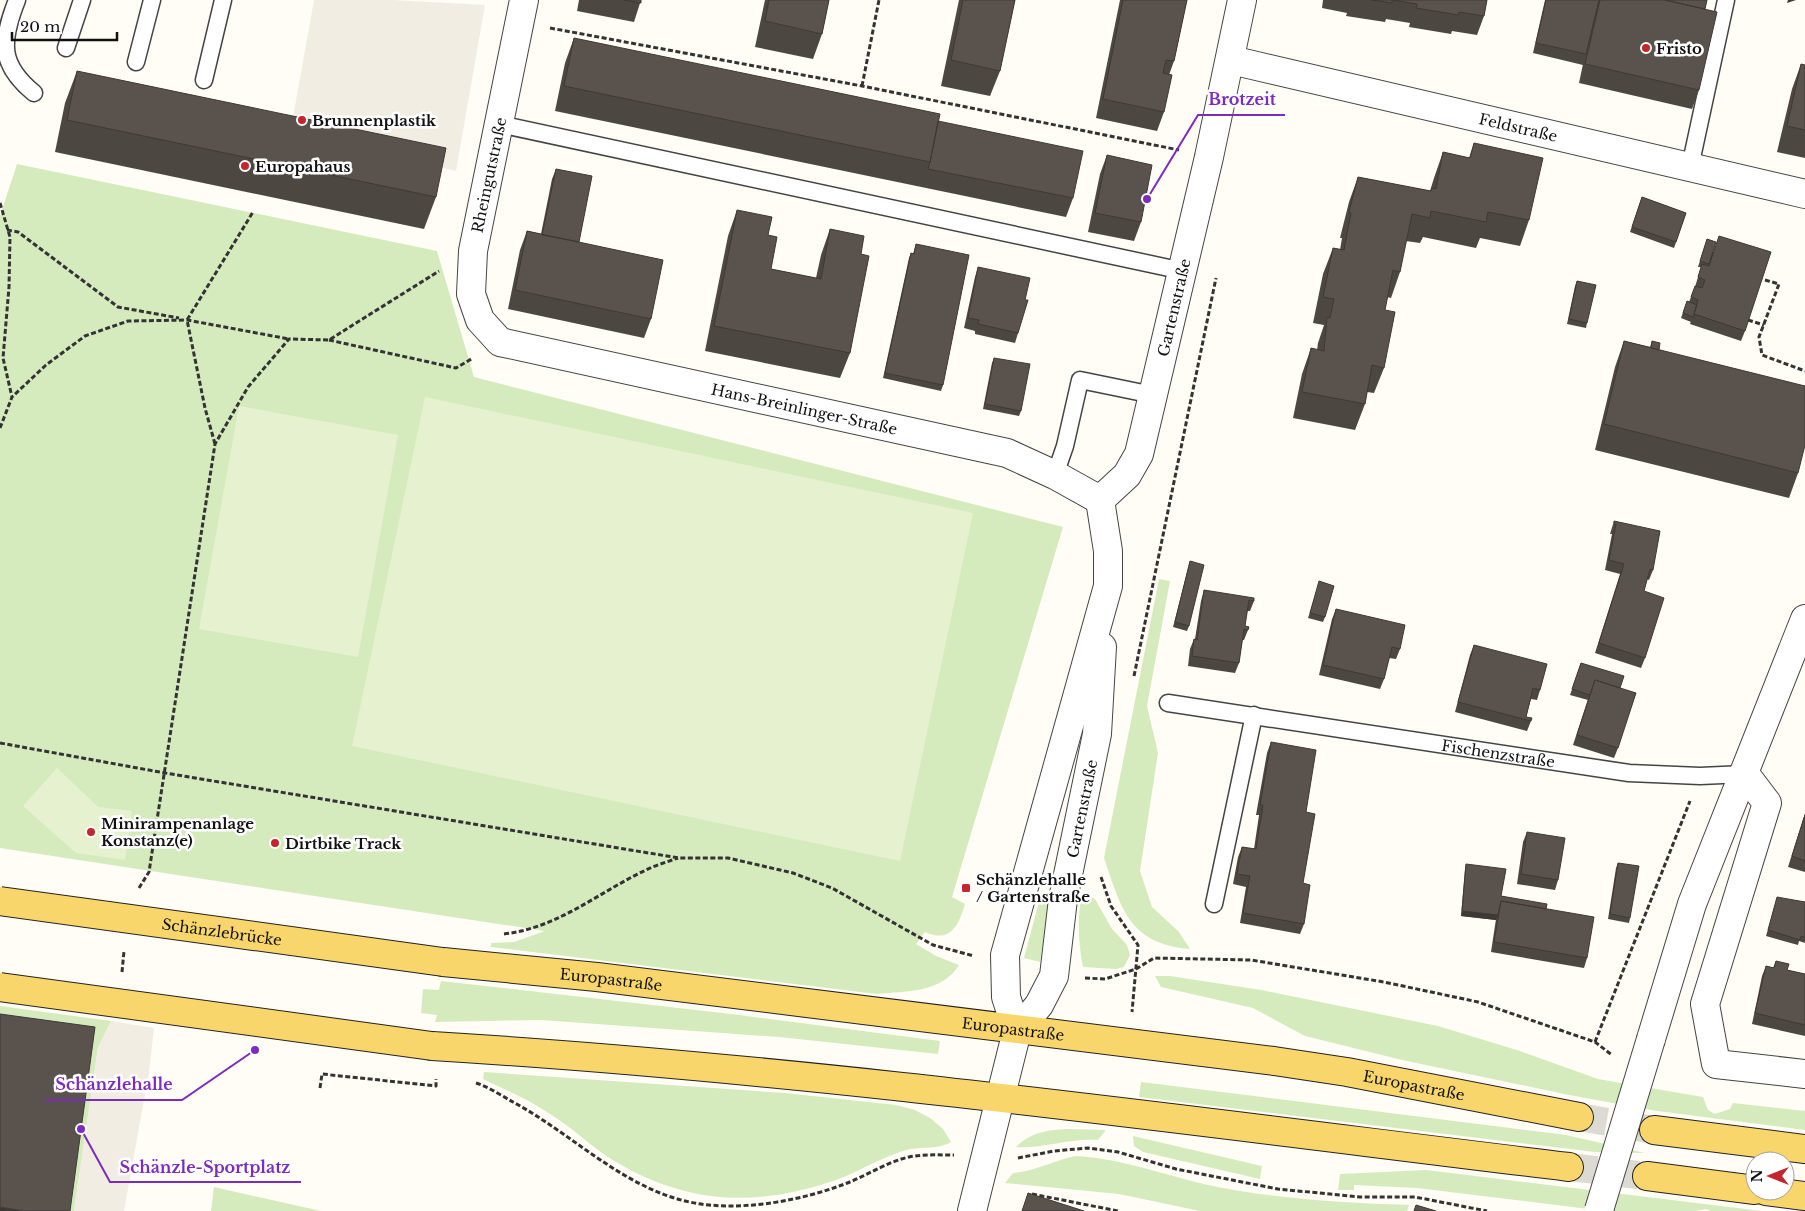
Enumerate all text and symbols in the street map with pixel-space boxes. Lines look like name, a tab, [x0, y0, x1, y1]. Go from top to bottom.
scale bar	[12, 10, 118, 42]
text: 20 m	[20, 17, 60, 36]
place label: Fristo	[1656, 39, 1702, 58]
marker: Fristo	[1640, 42, 1652, 54]
callout: Brotzeit	[1198, 84, 1285, 115]
text: Brotzeit	[1208, 89, 1277, 109]
street label: Feldstraße	[1477, 109, 1559, 145]
place label: Brunnenplastik	[312, 111, 437, 130]
marker: Brunnenplastik	[296, 114, 308, 126]
street label: Rheingutstraße	[467, 115, 511, 235]
place label: Europahaus	[255, 157, 350, 176]
marker: Europahaus	[239, 160, 251, 172]
street label: Gartenstraße	[1153, 257, 1194, 358]
street label: Hans-Breinlinger-Straße	[710, 379, 899, 438]
street label: Fischenzstraße	[1440, 735, 1556, 771]
street label: Gartenstraße	[1062, 758, 1101, 860]
place label: Minirampenanlage Konstanz(e)	[101, 814, 254, 850]
marker: Minirampenanlage Konstanz(e)	[85, 826, 97, 838]
place label: Dirtbike Track	[285, 834, 402, 853]
marker: Dirtbike Track	[269, 837, 281, 849]
place label: Schänzlehalle / Gartenstraße	[976, 870, 1090, 906]
marker: Schänzlehalle / Gartenstraße	[960, 882, 972, 894]
street label: Schänzlebrücke	[161, 914, 283, 949]
street label: Europastraße	[559, 964, 663, 995]
street label: Europastraße	[961, 1013, 1065, 1044]
street label: Europastraße	[1362, 1066, 1466, 1104]
callout: Schänzlehalle	[45, 1069, 182, 1100]
text: Schänzlehalle	[55, 1074, 173, 1094]
callout: Schänzle-Sportplatz	[110, 1151, 301, 1182]
north arrow	[1745, 1151, 1795, 1201]
text: Schänzle-Sportplatz	[120, 1157, 290, 1177]
text: N	[1748, 1169, 1766, 1183]

